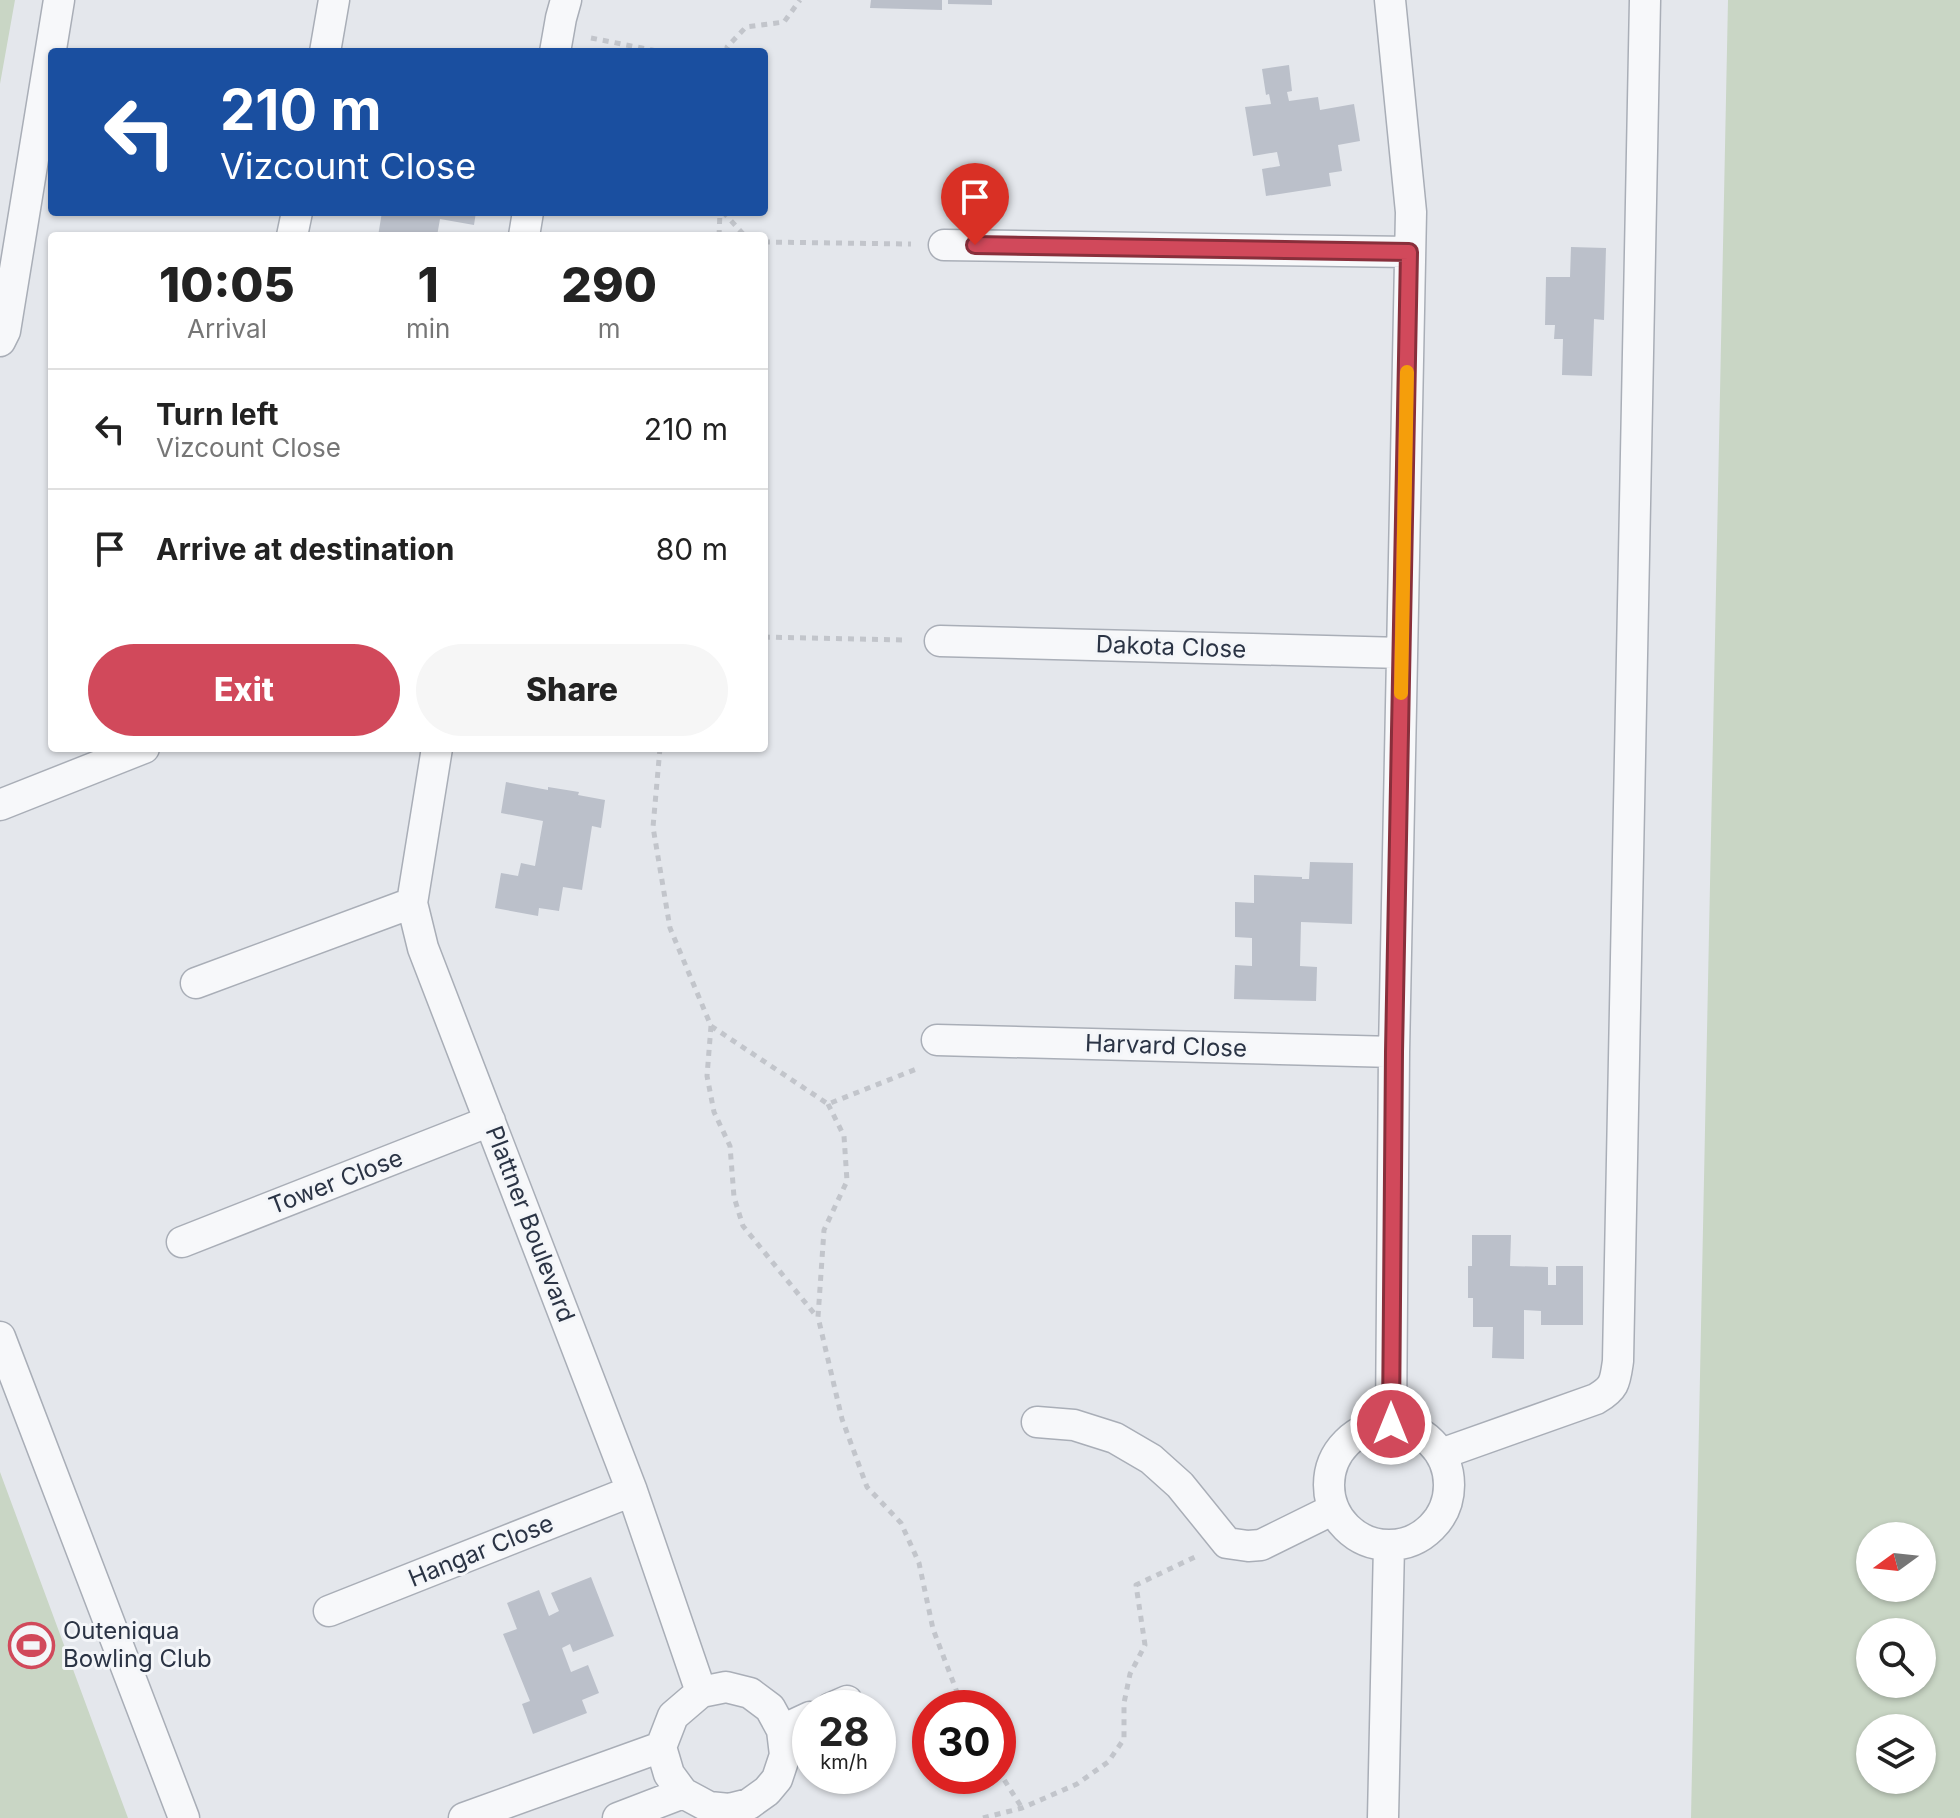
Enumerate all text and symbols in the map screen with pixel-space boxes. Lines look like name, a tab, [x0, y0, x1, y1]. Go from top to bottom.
text: 210 m	[220, 76, 382, 144]
icon: left	[88, 80, 192, 184]
text: Vizcount Close	[220, 144, 476, 188]
pin	[941, 163, 1009, 245]
icon: arrive	[953, 175, 997, 219]
text: 10:05	[159, 255, 295, 314]
text: 1	[418, 255, 439, 314]
text: 290	[561, 255, 657, 314]
text: Arrival	[187, 313, 267, 344]
text: min	[406, 313, 450, 344]
text: m	[598, 313, 621, 344]
text: Turn left	[156, 396, 278, 432]
icon: left	[88, 407, 132, 451]
text: 210 m	[644, 411, 728, 447]
text: Vizcount Close	[156, 432, 341, 463]
icon: arrive	[88, 527, 132, 571]
text: Arrive at destination	[156, 531, 454, 567]
text: 80 m	[656, 531, 728, 567]
street label: Dakota Close	[1095, 629, 1247, 664]
button: Exit	[88, 644, 400, 736]
button: Share	[416, 644, 728, 736]
street label: Harvard Close	[1085, 1028, 1247, 1063]
street label: Plattner Boulevard	[480, 1122, 581, 1326]
street label: Tower Close	[265, 1143, 407, 1220]
position arrow	[1349, 1382, 1433, 1466]
street label: Hangar Close	[404, 1508, 558, 1593]
north arrow	[1856, 1522, 1936, 1602]
map controls	[1856, 1522, 1936, 1794]
place label: Outeniqua Bowling Club	[63, 1616, 212, 1673]
button: search	[1856, 1618, 1936, 1698]
sports icon: Outeniqua Bowling Club	[8, 1621, 56, 1669]
speed limit sign: 30	[912, 1690, 1016, 1794]
text: 28	[818, 1707, 870, 1756]
button: layers	[1856, 1714, 1936, 1794]
text: km/h	[820, 1750, 868, 1774]

